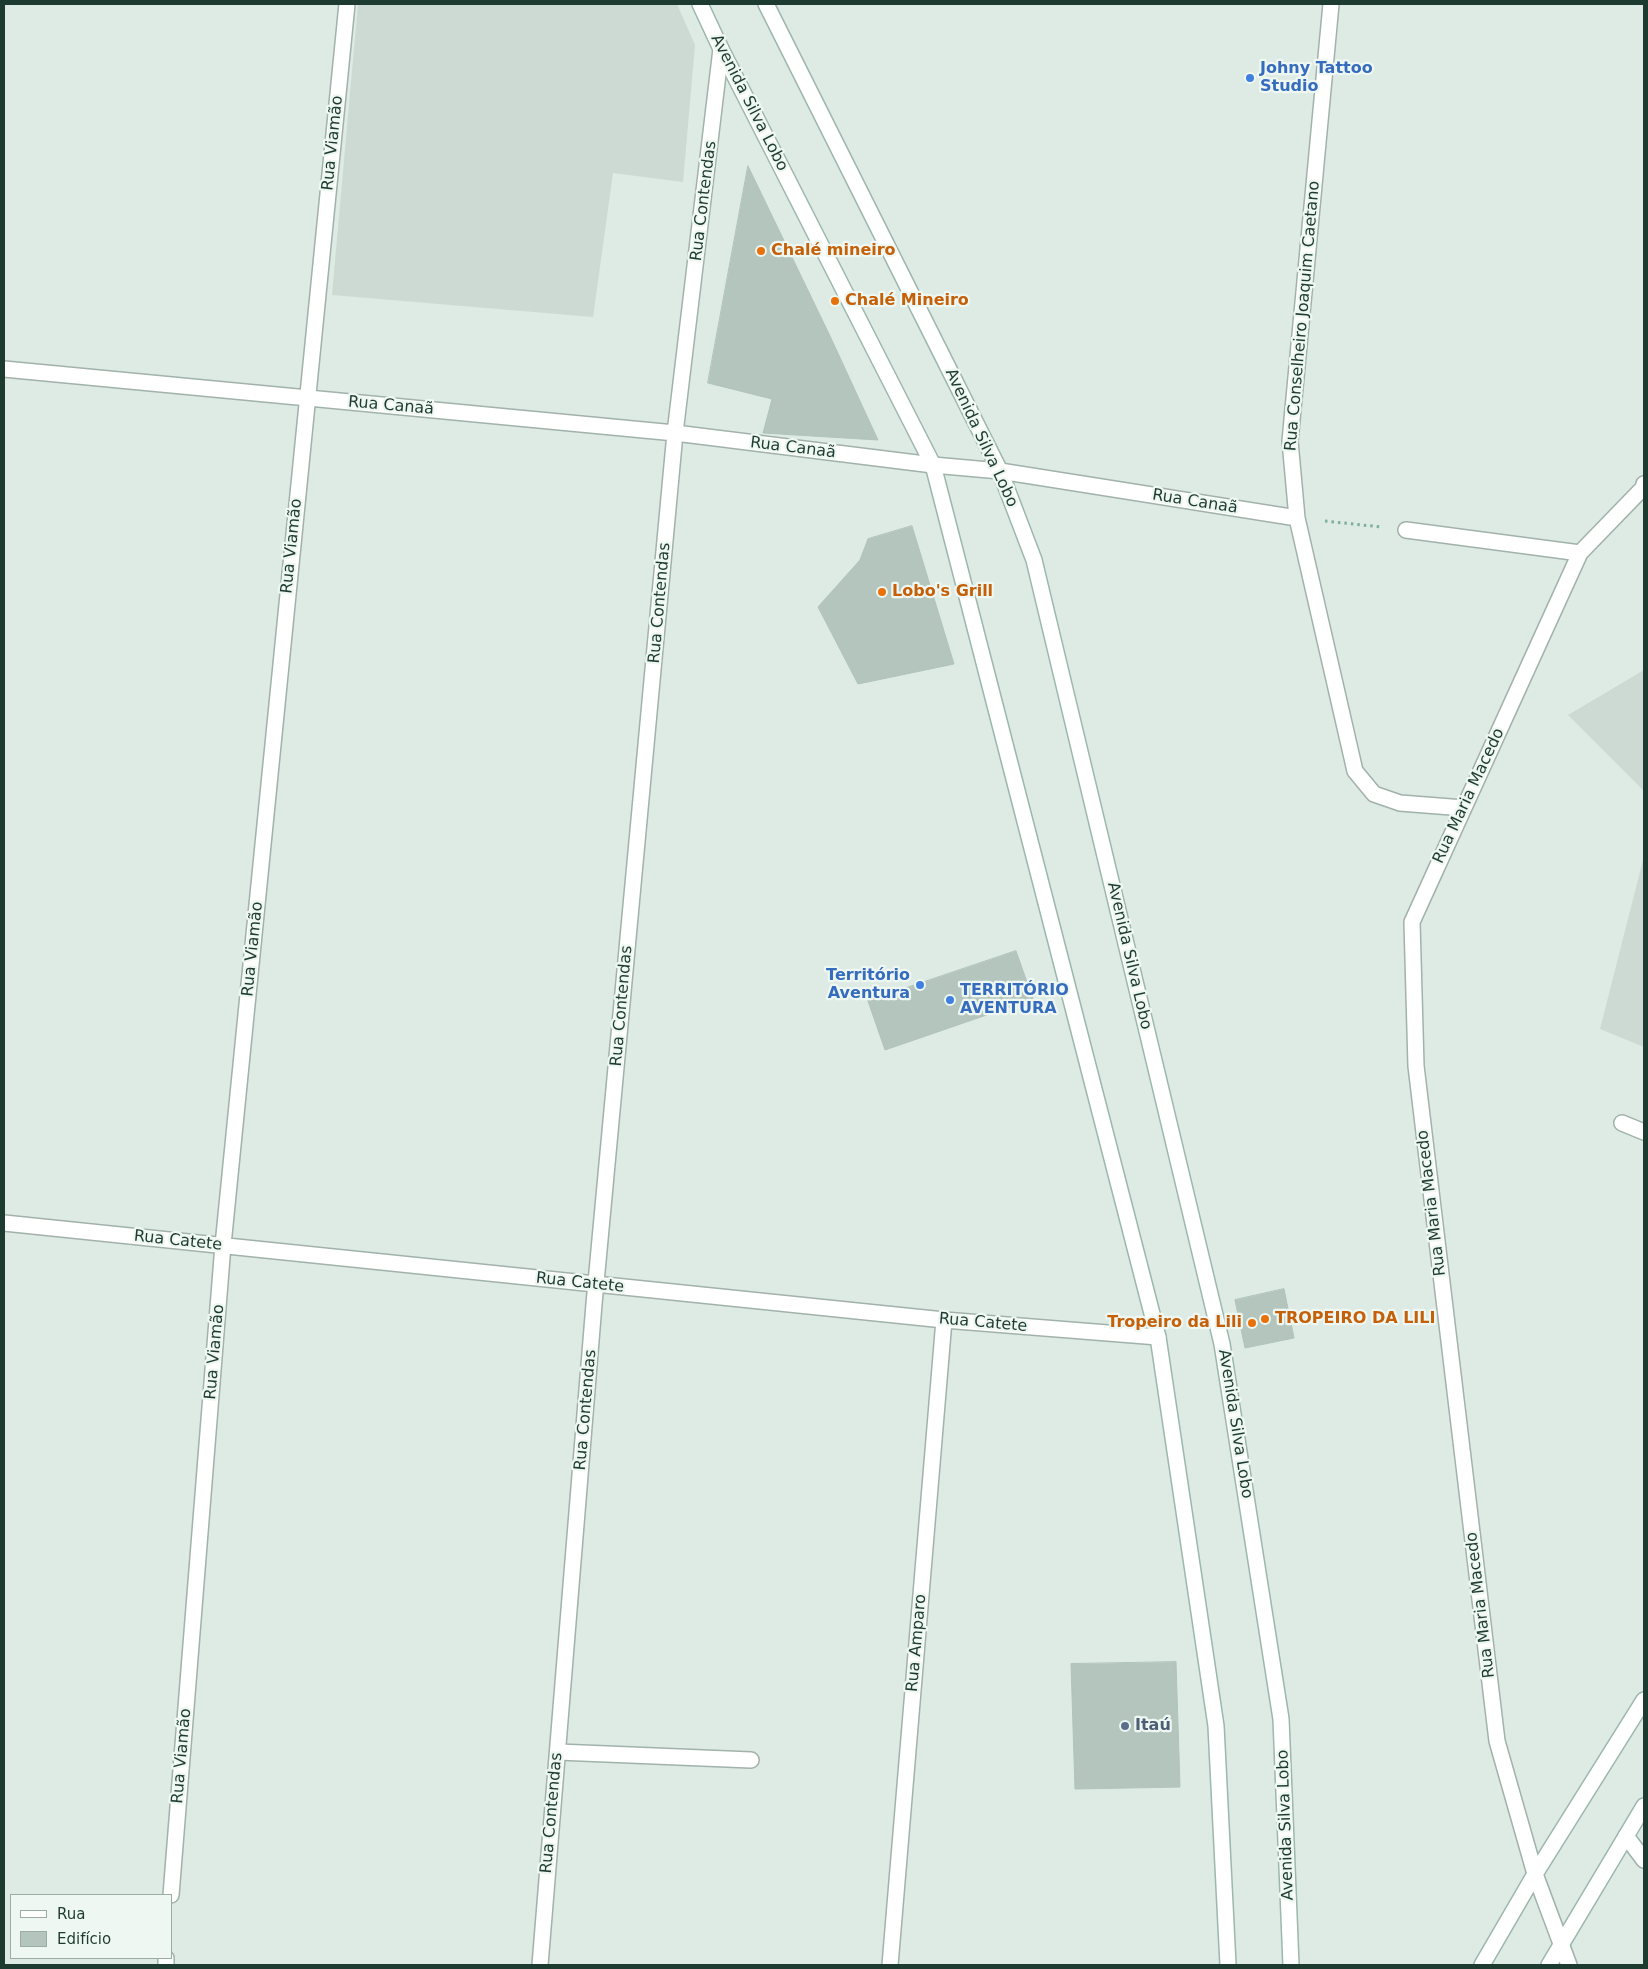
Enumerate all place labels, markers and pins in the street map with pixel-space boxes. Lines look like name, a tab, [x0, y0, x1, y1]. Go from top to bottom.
place label: Johny Tattoo Studio	[1260, 59, 1373, 97]
marker: Johny Tattoo Studio	[1244, 72, 1256, 84]
place label: Chalé mineiro	[771, 241, 896, 261]
marker: Chalé mineiro	[755, 245, 767, 257]
place label: Chalé Mineiro	[845, 291, 969, 311]
marker: Chalé Mineiro	[829, 295, 841, 307]
place label: Lobo's Grill	[892, 582, 993, 602]
marker: Lobo's Grill	[876, 586, 888, 598]
place label: Território Aventura	[826, 966, 910, 1004]
marker: Território Aventura	[914, 979, 926, 991]
place label: TERRITÓRIO AVENTURA	[960, 981, 1069, 1019]
marker: TERRITÓRIO AVENTURA	[944, 994, 956, 1006]
place label: TROPEIRO DA LILI	[1275, 1309, 1435, 1329]
place label: Tropeiro da Lili	[1107, 1313, 1242, 1333]
marker: TROPEIRO DA LILI	[1259, 1313, 1271, 1325]
marker: Tropeiro da Lili	[1246, 1317, 1258, 1329]
place label: Itaú	[1135, 1716, 1171, 1736]
marker: Itaú	[1119, 1720, 1131, 1732]

